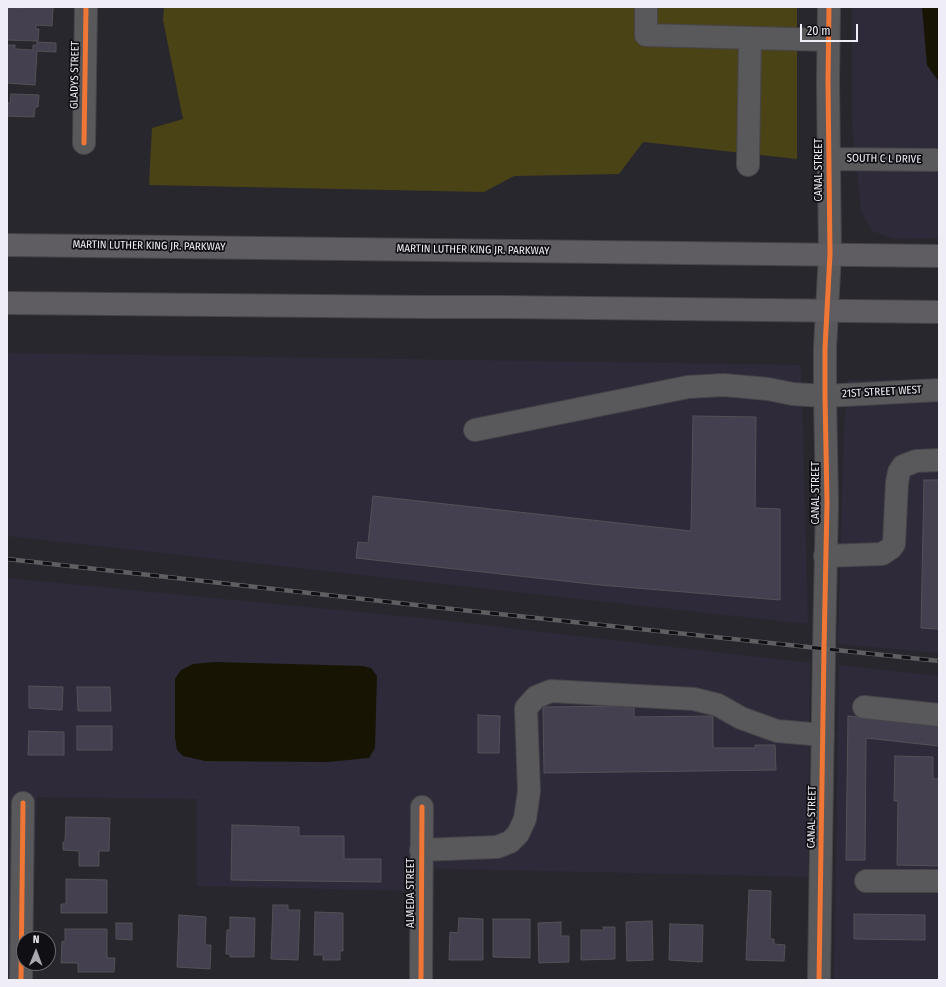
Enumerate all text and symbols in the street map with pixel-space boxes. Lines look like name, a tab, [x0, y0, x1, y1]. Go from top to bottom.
scale bar	[802, 16, 860, 42]
text: 20 m	[807, 24, 831, 38]
street label: GLADYS STREET	[68, 41, 82, 109]
street label: CANAL STREET	[812, 138, 826, 202]
street label: SOUTH C L DRIVE	[846, 152, 922, 166]
street label: MARTIN LUTHER KING JR. PARKWAY	[72, 238, 226, 254]
street label: MARTIN LUTHER KING JR. PARKWAY	[396, 242, 550, 258]
street label: 21ST STREET WEST	[842, 383, 922, 401]
street label: CANAL STREET	[809, 461, 823, 525]
street label: CANAL STREET	[805, 785, 819, 849]
street label: ALMEDA STREET	[404, 858, 418, 928]
north arrow	[16, 931, 56, 971]
text: N	[33, 933, 40, 946]

